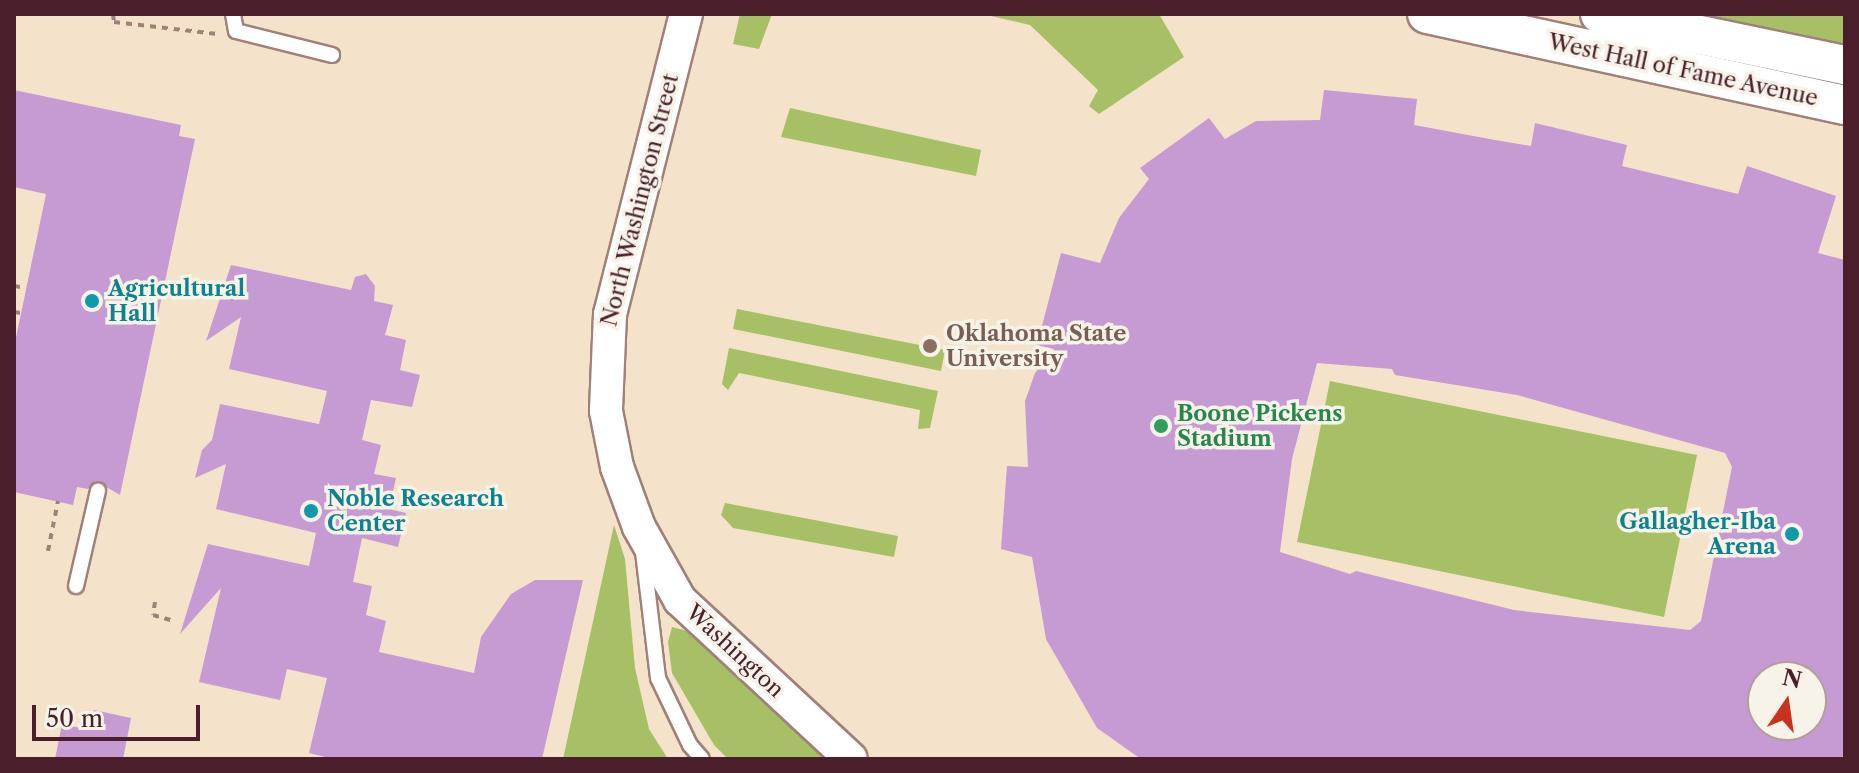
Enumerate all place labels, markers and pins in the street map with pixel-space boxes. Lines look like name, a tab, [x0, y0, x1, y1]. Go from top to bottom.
place label: Agricultural Hall	[108, 275, 245, 326]
marker: Agricultural Hall	[83, 292, 101, 310]
place label: Oklahoma State University	[946, 320, 1127, 372]
marker: Oklahoma State University	[921, 337, 939, 355]
place label: Boone Pickens Stadium	[1177, 400, 1342, 452]
marker: Boone Pickens Stadium	[1152, 417, 1170, 435]
place label: Noble Research Center	[327, 485, 504, 536]
marker: Noble Research Center	[302, 502, 320, 520]
place label: Gallagher-Iba Arena	[1619, 508, 1776, 560]
marker: Gallagher-Iba Arena	[1783, 525, 1801, 543]

